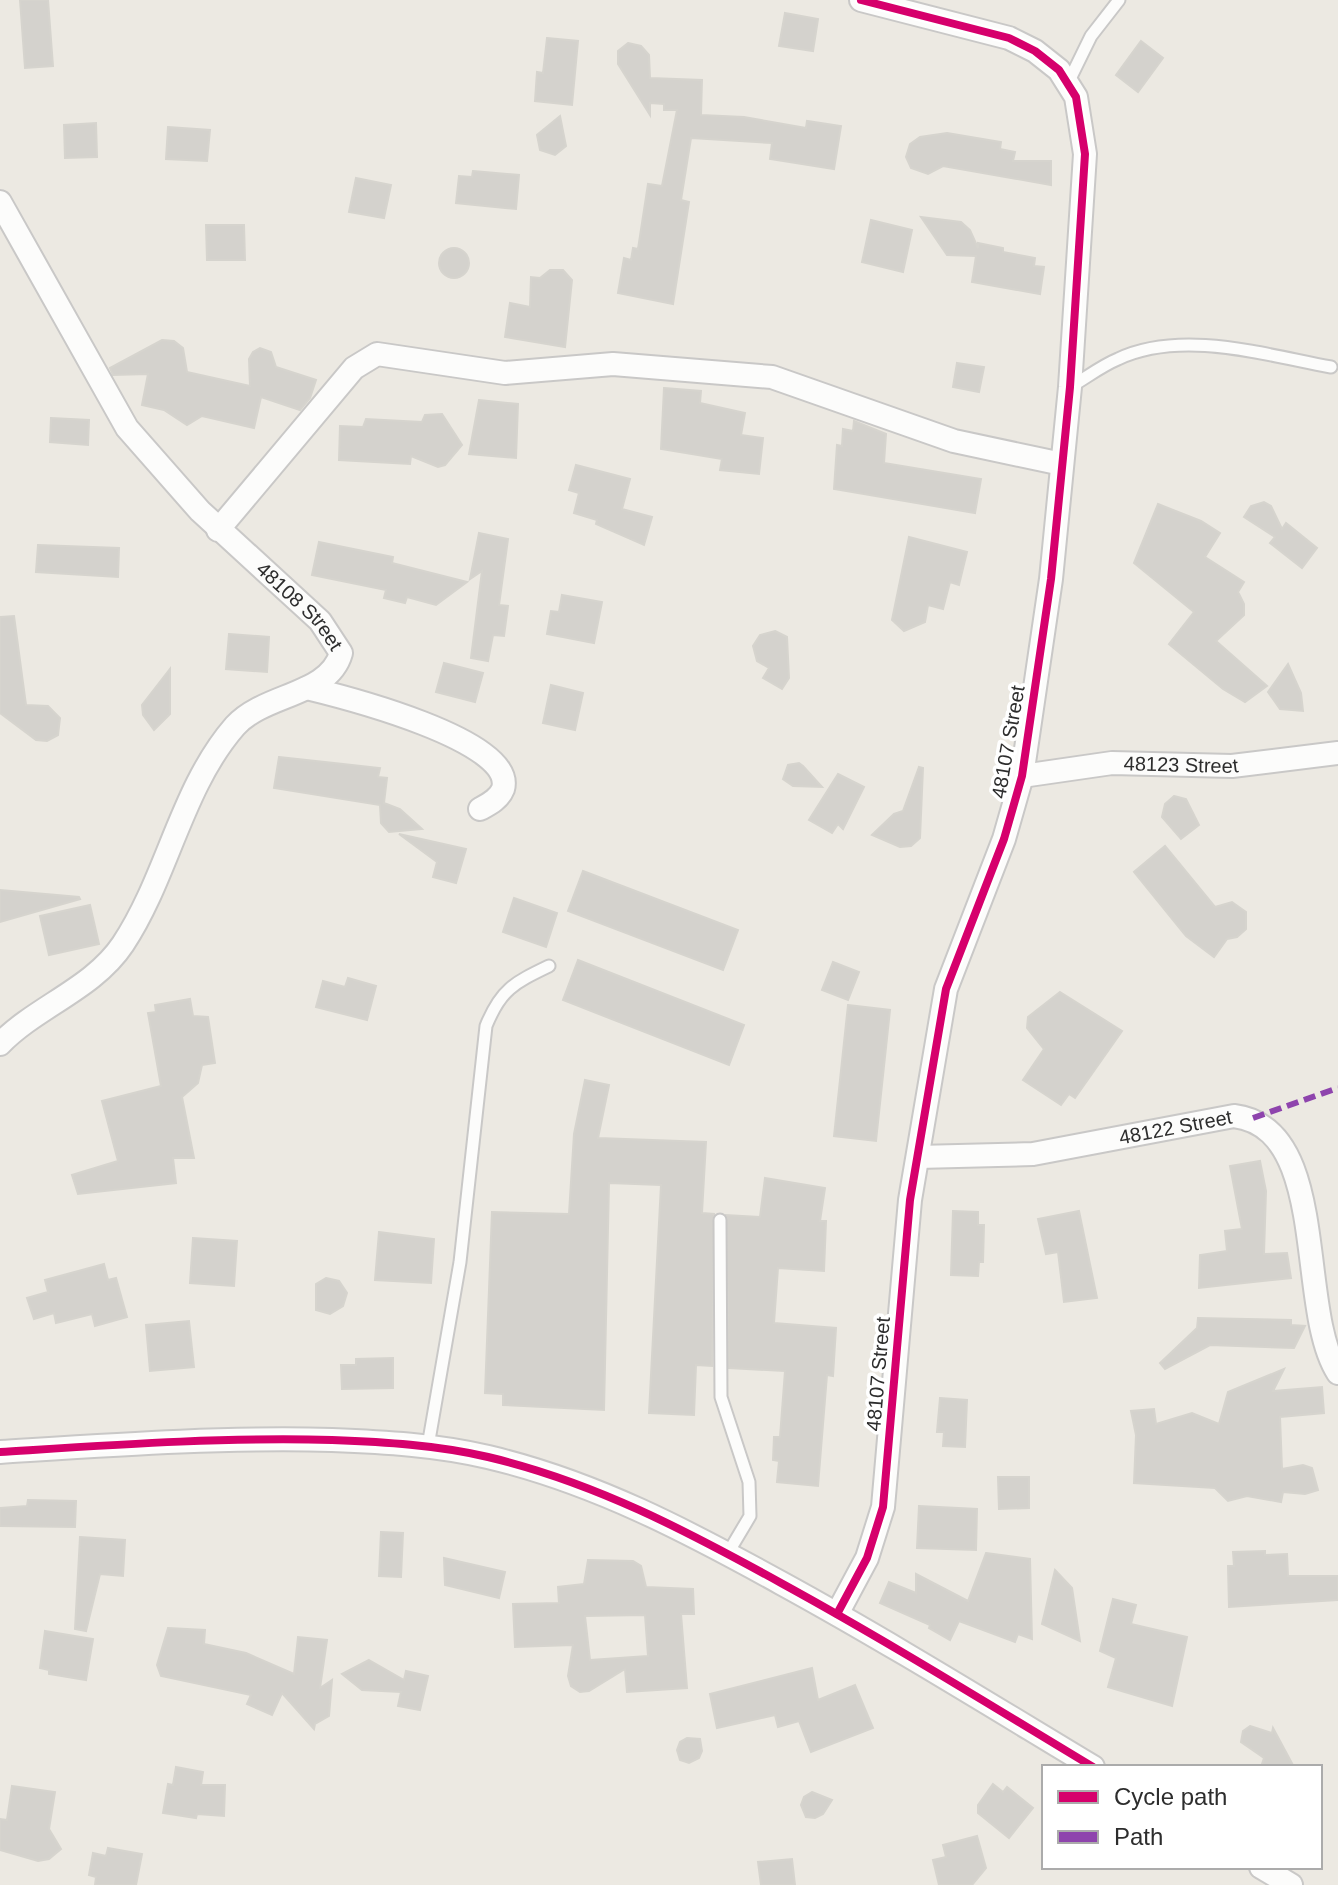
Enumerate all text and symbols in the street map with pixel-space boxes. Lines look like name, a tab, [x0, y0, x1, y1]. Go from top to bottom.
street label: 48108 Street	[252, 558, 347, 655]
street label: 48107 Street	[987, 683, 1029, 800]
street label: 48123 Street	[1123, 752, 1240, 777]
street label: 48122 Street	[1117, 1106, 1234, 1149]
street label: 48107 Street	[862, 1316, 894, 1432]
legend	[1042, 1765, 1322, 1869]
text: Cycle path	[1114, 1783, 1227, 1810]
text: Path	[1114, 1823, 1163, 1850]

